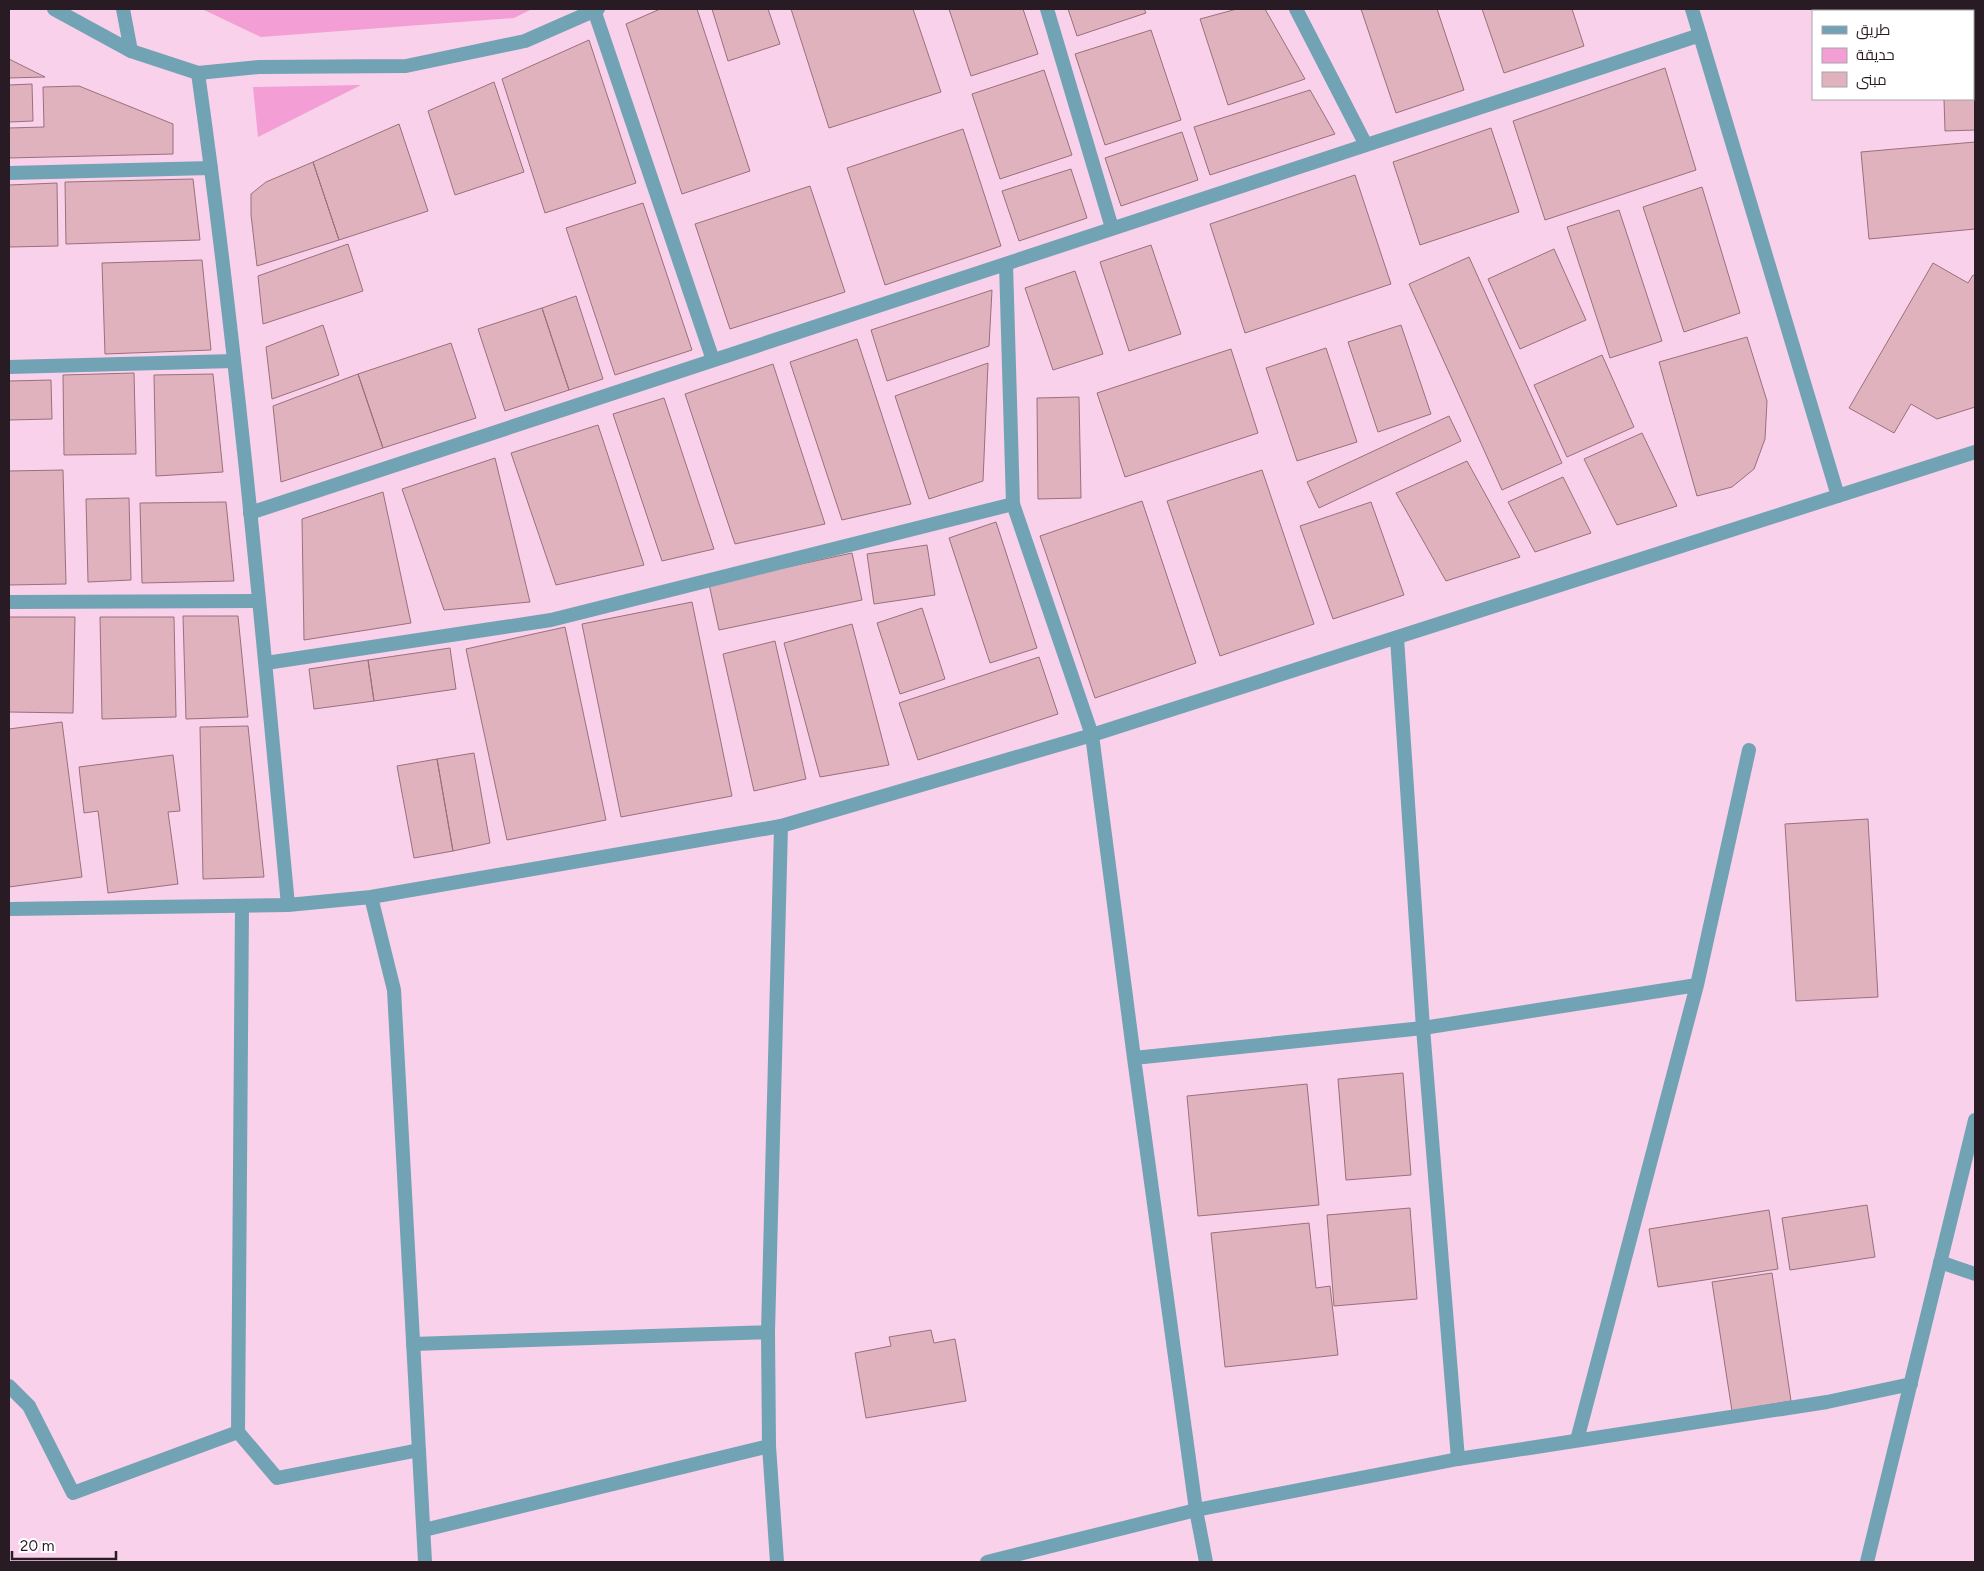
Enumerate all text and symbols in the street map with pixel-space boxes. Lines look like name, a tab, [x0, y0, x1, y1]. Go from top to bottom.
legend	[1812, 10, 1974, 100]
text: طريق	[1856, 21, 1890, 40]
text: حديقة	[1856, 46, 1895, 64]
text: مبنى	[1856, 71, 1887, 90]
scale bar	[12, 1528, 116, 1560]
text: 20 m	[20, 1537, 54, 1555]

